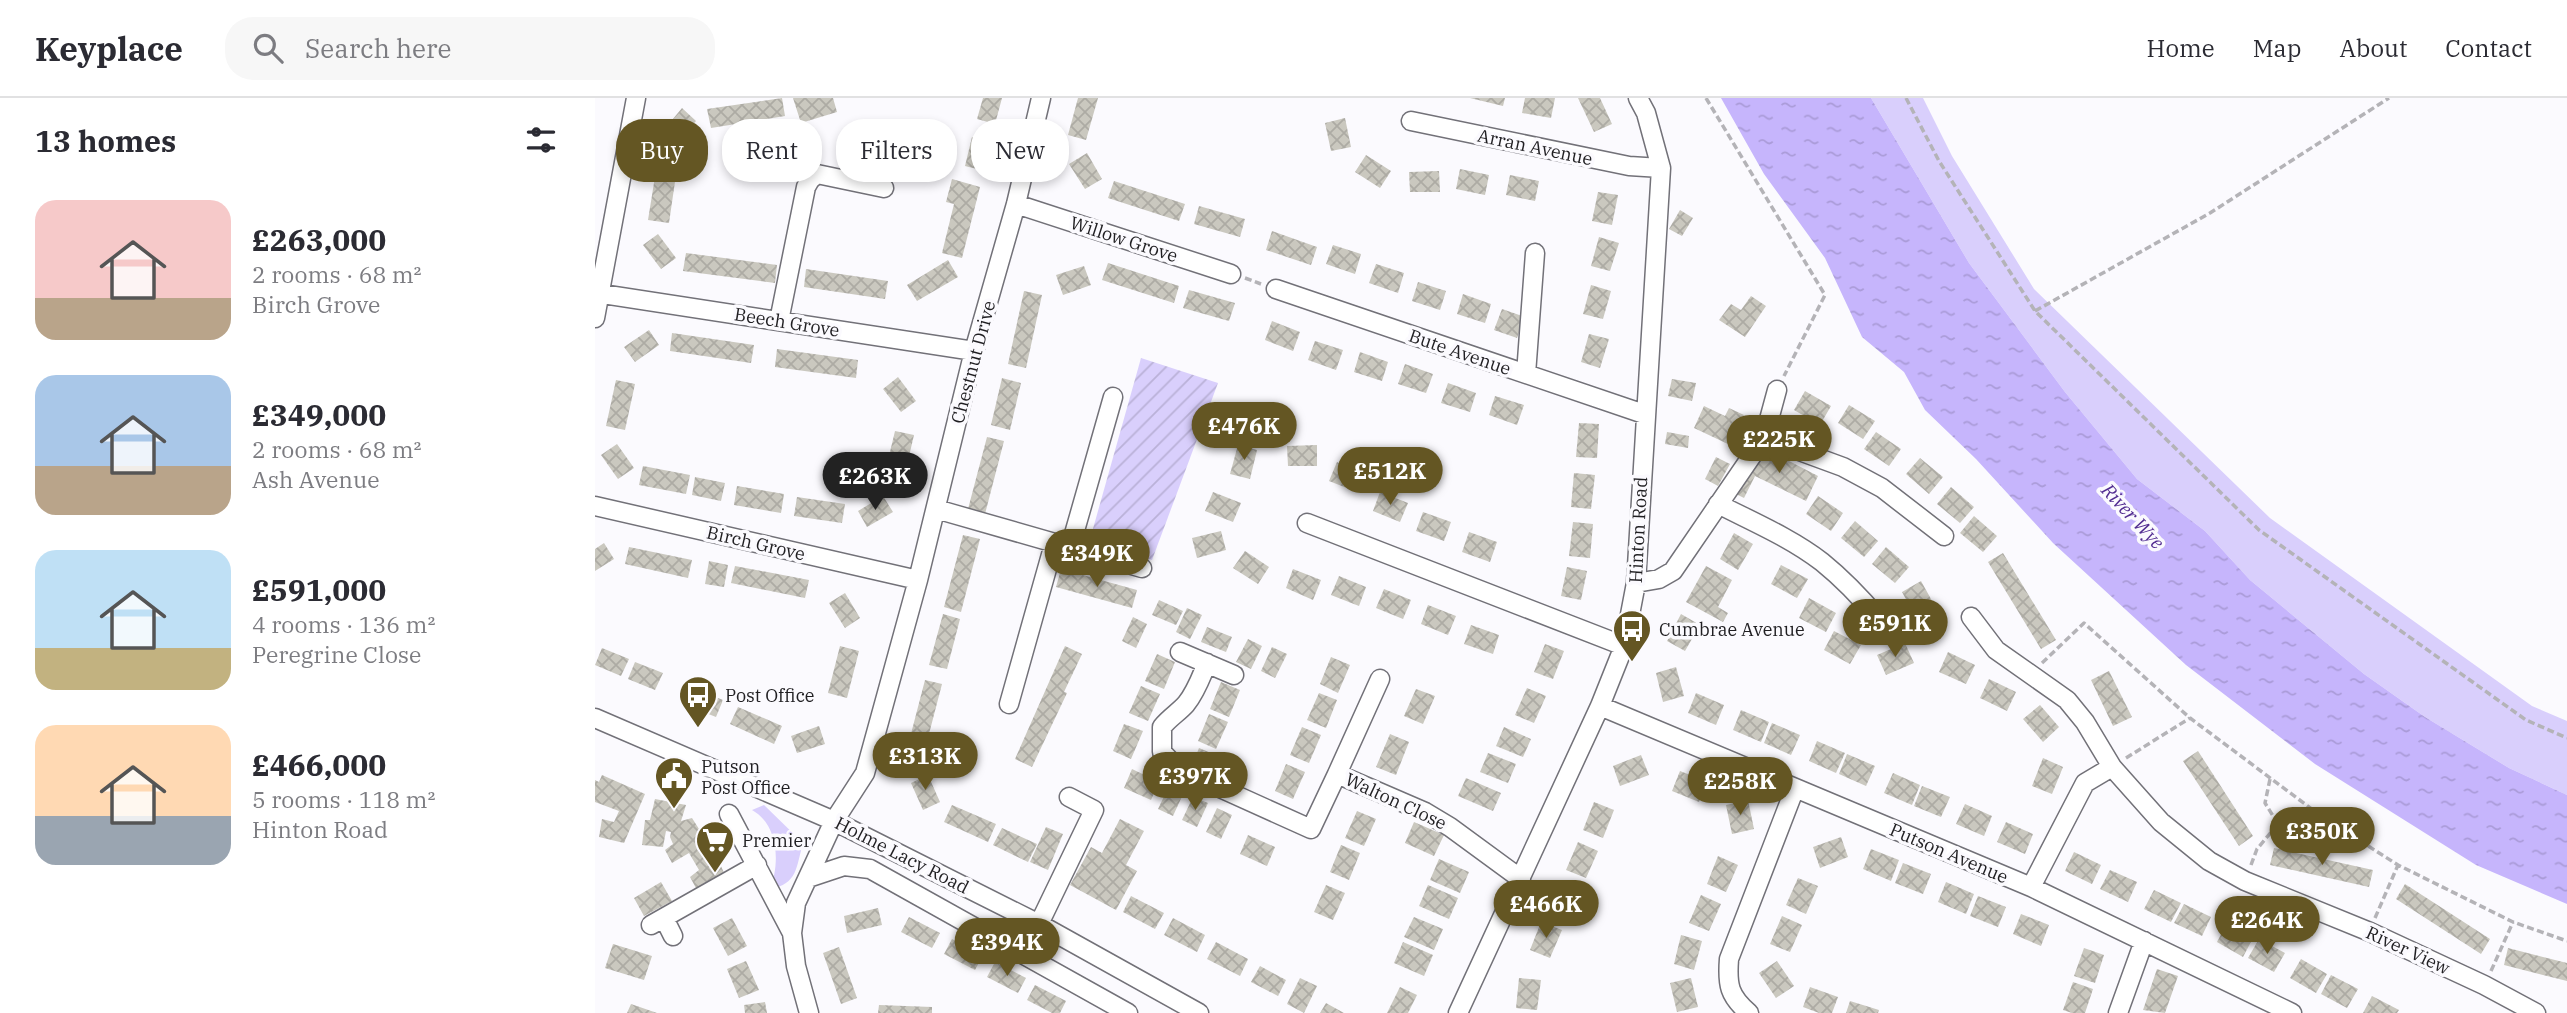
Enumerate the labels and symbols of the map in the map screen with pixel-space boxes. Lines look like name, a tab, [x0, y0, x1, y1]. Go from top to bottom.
street label: Arran Avenue	[1475, 124, 1595, 170]
street label: Willow Grove	[1067, 211, 1181, 267]
street label: Chestnut Drive	[946, 298, 1000, 426]
street label: Beech Grove	[733, 302, 841, 342]
street label: Bute Avenue	[1406, 324, 1514, 380]
pin: £476K	[1195, 402, 1293, 462]
pin: £225K	[1730, 416, 1828, 475]
pin: £512K	[1341, 448, 1439, 507]
pin: £263K	[826, 452, 924, 512]
street label: Hinton Road	[1624, 476, 1652, 584]
water label: River Wye	[2096, 477, 2170, 554]
street label: Birch Grove	[704, 521, 808, 565]
pin: £349K	[1048, 530, 1146, 589]
pin: £591K	[1846, 600, 1944, 659]
bus stop icon: Cumbrae Avenue	[1611, 608, 1653, 663]
place label: Cumbrae Avenue	[1659, 618, 1805, 641]
bus stop icon: Post Office	[677, 674, 719, 729]
place label: Post Office	[725, 684, 814, 707]
pin: £313K	[876, 732, 974, 792]
pin: £397K	[1146, 752, 1244, 812]
public building icon: Putson Post Office	[653, 755, 695, 810]
place label: Putson Post Office	[701, 755, 790, 799]
pin: £258K	[1691, 758, 1789, 817]
street label: Walton Close	[1342, 767, 1450, 835]
pin: £350K	[2273, 808, 2371, 867]
street label: Holme Lacy Road	[831, 811, 973, 899]
street label: Putson Avenue	[1886, 818, 2012, 888]
supermarket icon: Premier	[694, 819, 736, 874]
place label: Premier	[742, 829, 811, 852]
pin: £466K	[1497, 880, 1595, 940]
pin: £264K	[2218, 896, 2316, 956]
pin: £394K	[958, 918, 1056, 978]
street label: River View	[2362, 921, 2454, 979]

